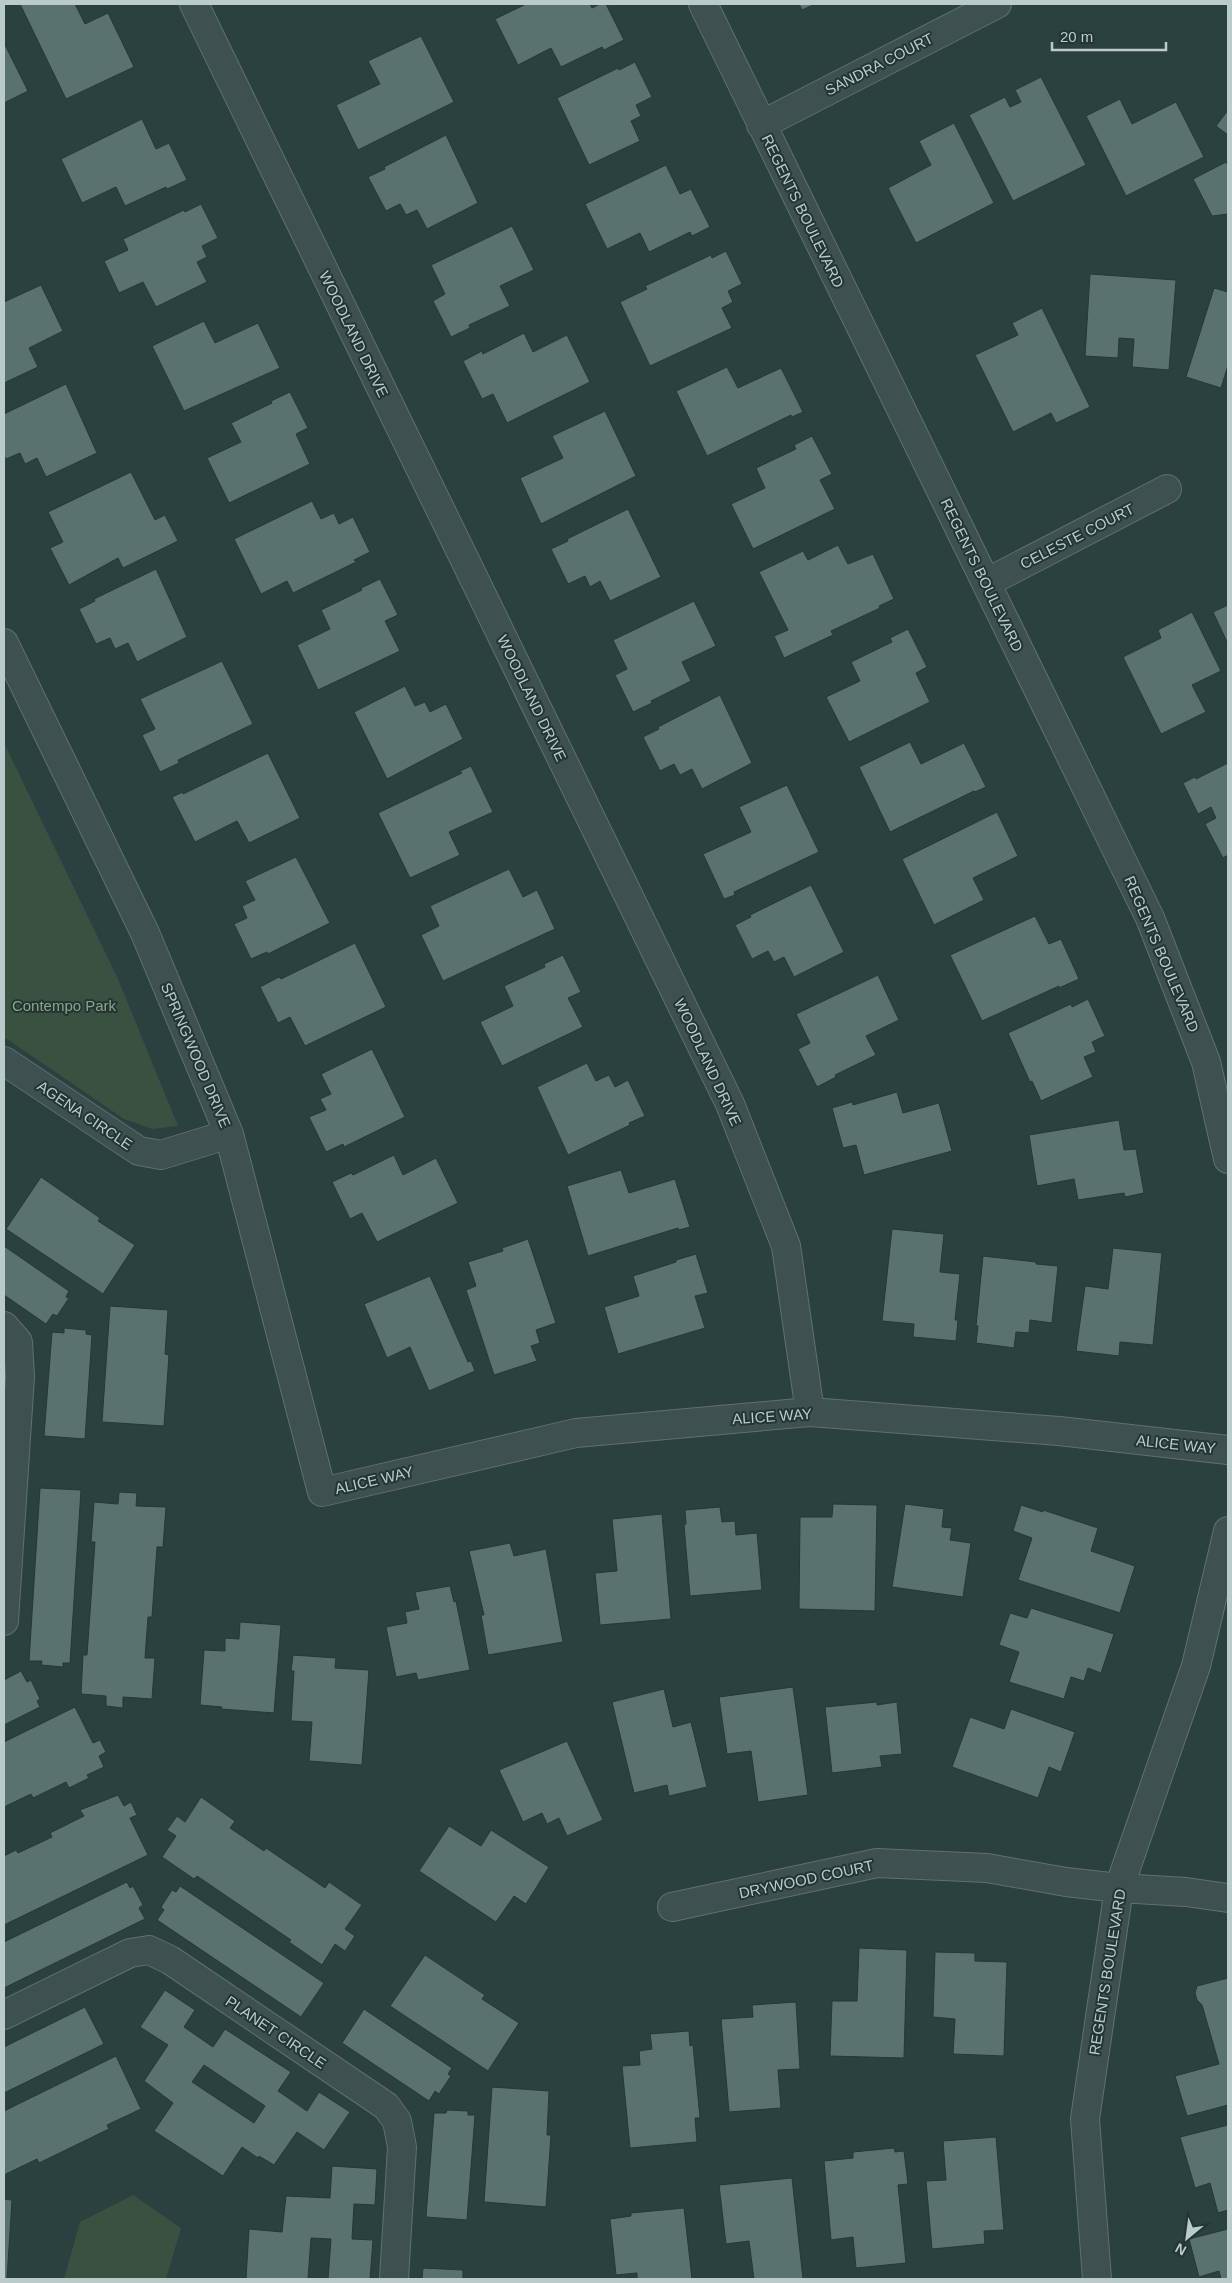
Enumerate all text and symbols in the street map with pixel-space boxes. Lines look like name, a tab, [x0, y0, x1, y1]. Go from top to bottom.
scale bar	[1052, 20, 1166, 52]
text: 20 m	[1060, 28, 1093, 45]
street label: SANDRA COURT	[822, 29, 936, 99]
street label: REGENTS BOULEVARD	[759, 132, 848, 290]
street label: WOODLAND DRIVE	[316, 268, 392, 400]
street label: REGENTS BOULEVARD	[938, 496, 1027, 654]
street label: CELESTE COURT	[1017, 500, 1137, 572]
street label: WOODLAND DRIVE	[494, 632, 570, 764]
street label: REGENTS BOULEVARD	[1121, 873, 1203, 1035]
street label: SPRINGWOOD DRIVE	[158, 980, 234, 1130]
street label: WOODLAND DRIVE	[671, 996, 745, 1128]
park label: Contempo Park	[12, 997, 117, 1014]
street label: AGENA CIRCLE	[34, 1077, 136, 1153]
street label: ALICE WAY	[731, 1405, 813, 1427]
street label: ALICE WAY	[1135, 1431, 1217, 1457]
street label: ALICE WAY	[333, 1463, 415, 1497]
street label: DRYWOOD COURT	[737, 1856, 875, 1902]
street label: REGENTS BOULEVARD	[1085, 1887, 1129, 2056]
street label: PLANET CIRCLE	[223, 1992, 329, 2072]
north arrow	[1162, 2213, 1212, 2263]
text: N	[1172, 2240, 1189, 2259]

